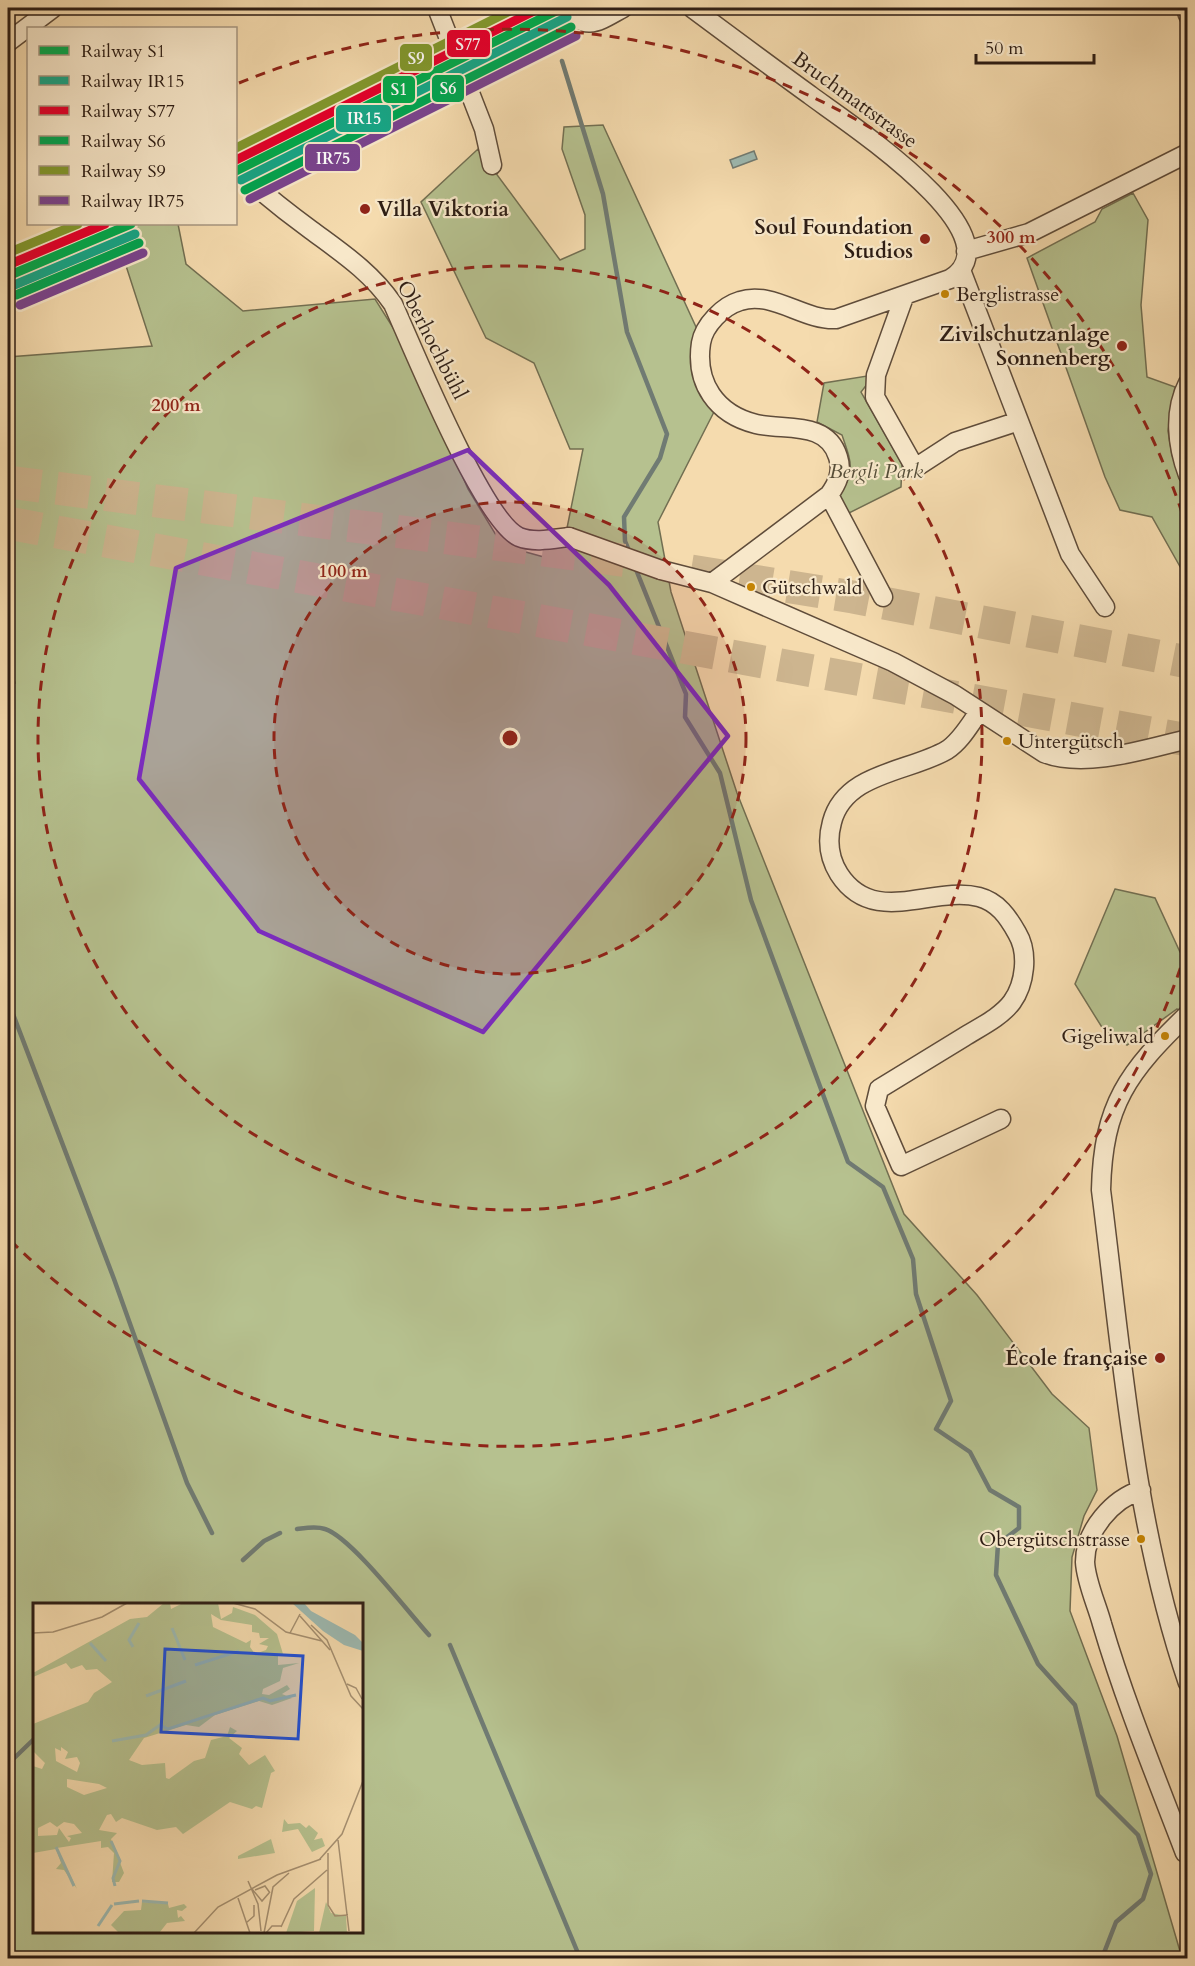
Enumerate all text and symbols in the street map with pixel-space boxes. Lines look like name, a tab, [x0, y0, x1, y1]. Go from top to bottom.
legend	[27, 27, 237, 225]
scale bar	[976, 27, 1094, 65]
line badge: S77	[446, 29, 491, 58]
text: S77	[456, 34, 480, 56]
text: 50 m	[985, 36, 1024, 61]
text: Railway S1	[81, 39, 166, 64]
line badge: S9	[399, 43, 433, 72]
street label: Bruchmattstrasse	[786, 45, 924, 155]
text: S9	[408, 48, 424, 70]
text: Railway IR15	[81, 69, 185, 94]
line badge: S6	[431, 74, 465, 103]
line badge: S1	[382, 75, 416, 104]
text: S6	[440, 78, 456, 100]
text: S1	[391, 79, 407, 101]
text: Railway S77	[81, 99, 175, 124]
line badge: IR15	[335, 104, 392, 133]
text: IR15	[347, 108, 381, 130]
text: Railway S6	[81, 129, 166, 154]
line badge: IR75	[304, 143, 361, 172]
text: IR75	[316, 148, 350, 170]
text: Railway S9	[81, 159, 166, 184]
text: Railway IR75	[81, 189, 185, 214]
place label: Villa Viktoria	[377, 195, 510, 224]
marker: Villa Viktoria	[358, 202, 372, 216]
place label: Soul Foundation Studios	[755, 213, 913, 266]
text: 300 m	[986, 225, 1036, 250]
marker: Soul Foundation Studios	[918, 232, 932, 246]
street label: Oberhochbühl	[390, 275, 474, 405]
place label: Berglistrasse	[956, 281, 1059, 308]
marker: Berglistrasse	[939, 288, 951, 300]
place label: Zivilschutzanlage Sonnenberg	[939, 320, 1110, 373]
marker: Zivilschutzanlage Sonnenberg	[1115, 339, 1129, 353]
text: 200 m	[151, 393, 201, 418]
park label: Bergli Park	[829, 457, 924, 486]
text: 100 m	[318, 559, 368, 584]
place label: Gütschwald	[762, 574, 863, 601]
marker: Gütschwald	[745, 581, 757, 593]
centre of rings	[500, 728, 520, 748]
place label: Untergütsch	[1018, 728, 1124, 755]
marker: Untergütsch	[1001, 735, 1013, 747]
place label: Gigeliwald	[1061, 1023, 1154, 1050]
marker: Gigeliwald	[1159, 1030, 1171, 1042]
place label: École française	[1005, 1344, 1148, 1373]
marker: École française	[1153, 1351, 1167, 1365]
place label: Obergütschstrasse	[979, 1526, 1130, 1553]
marker: Obergütschstrasse	[1135, 1533, 1147, 1545]
inset map	[33, 1603, 363, 1933]

